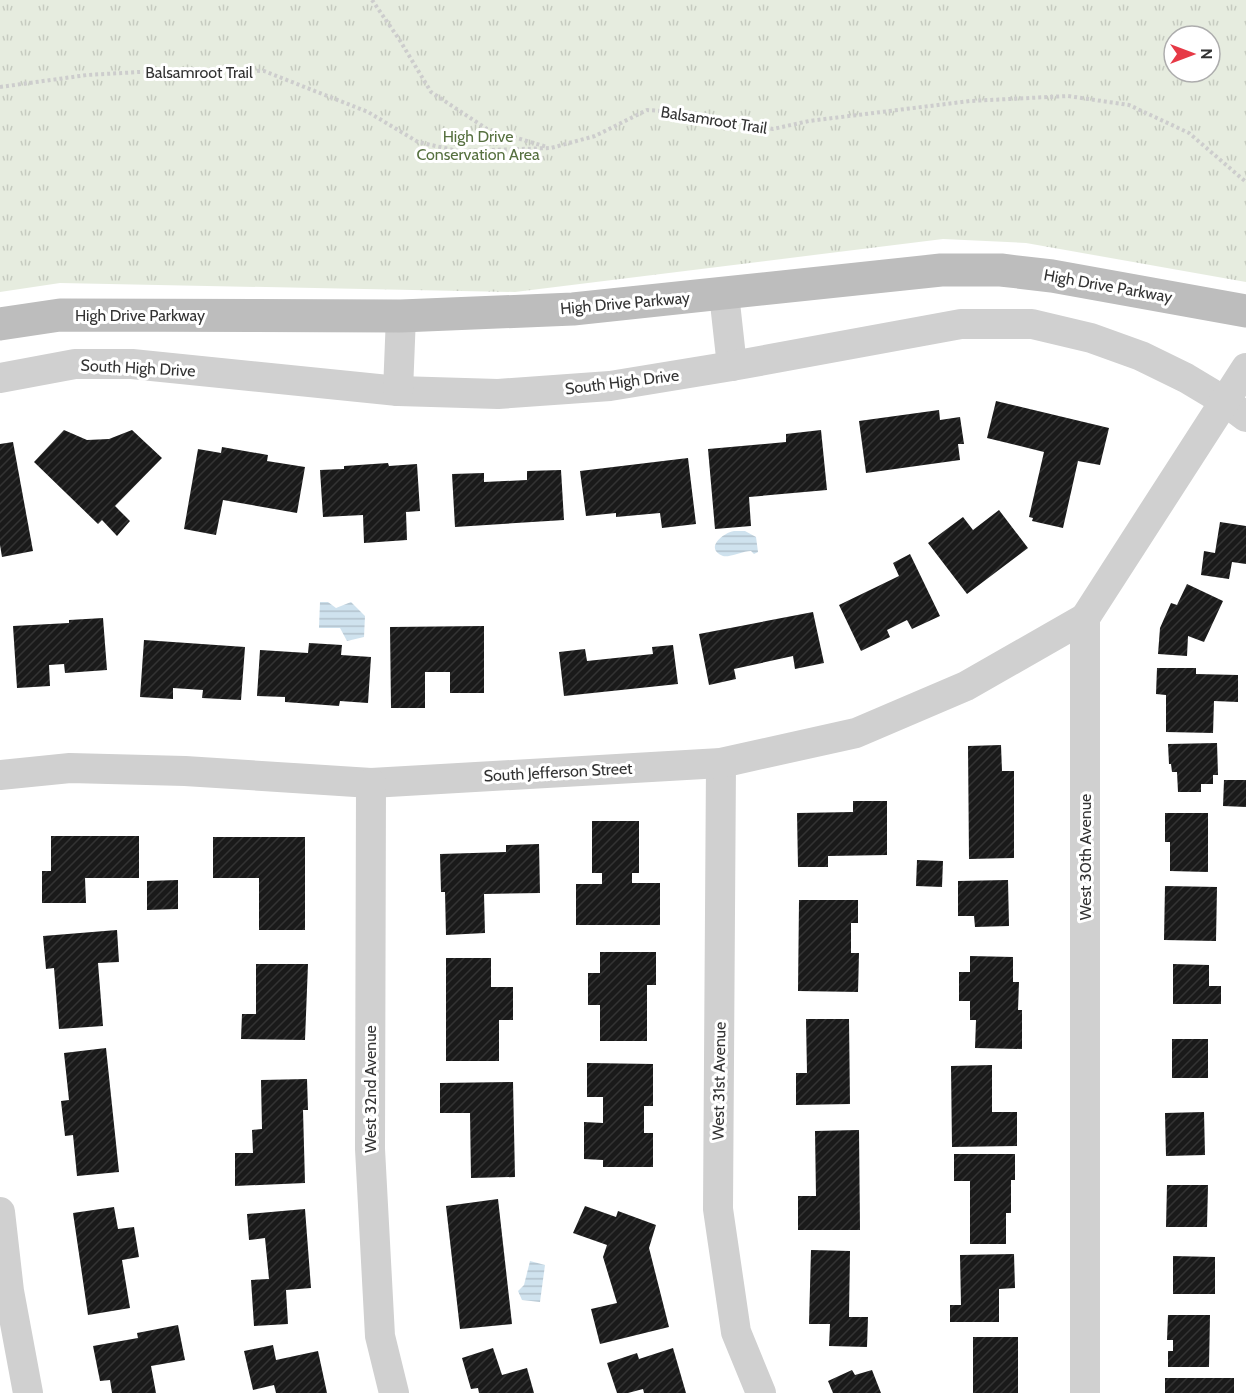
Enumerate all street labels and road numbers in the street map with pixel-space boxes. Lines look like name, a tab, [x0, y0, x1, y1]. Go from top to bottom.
street label: Balsamroot Trail	[145, 63, 253, 82]
street label: Balsamroot Trail	[659, 102, 769, 138]
street label: High Drive Parkway	[1042, 265, 1174, 307]
street label: High Drive Parkway	[559, 288, 691, 318]
street label: High Drive Parkway	[75, 306, 205, 325]
street label: South High Drive	[80, 356, 196, 380]
street label: South High Drive	[564, 366, 680, 398]
street label: South Jefferson Street	[483, 759, 634, 785]
street label: West 30th Avenue	[1076, 794, 1095, 920]
street label: West 31st Avenue	[708, 1022, 730, 1140]
street label: West 32nd Avenue	[361, 1025, 380, 1153]

